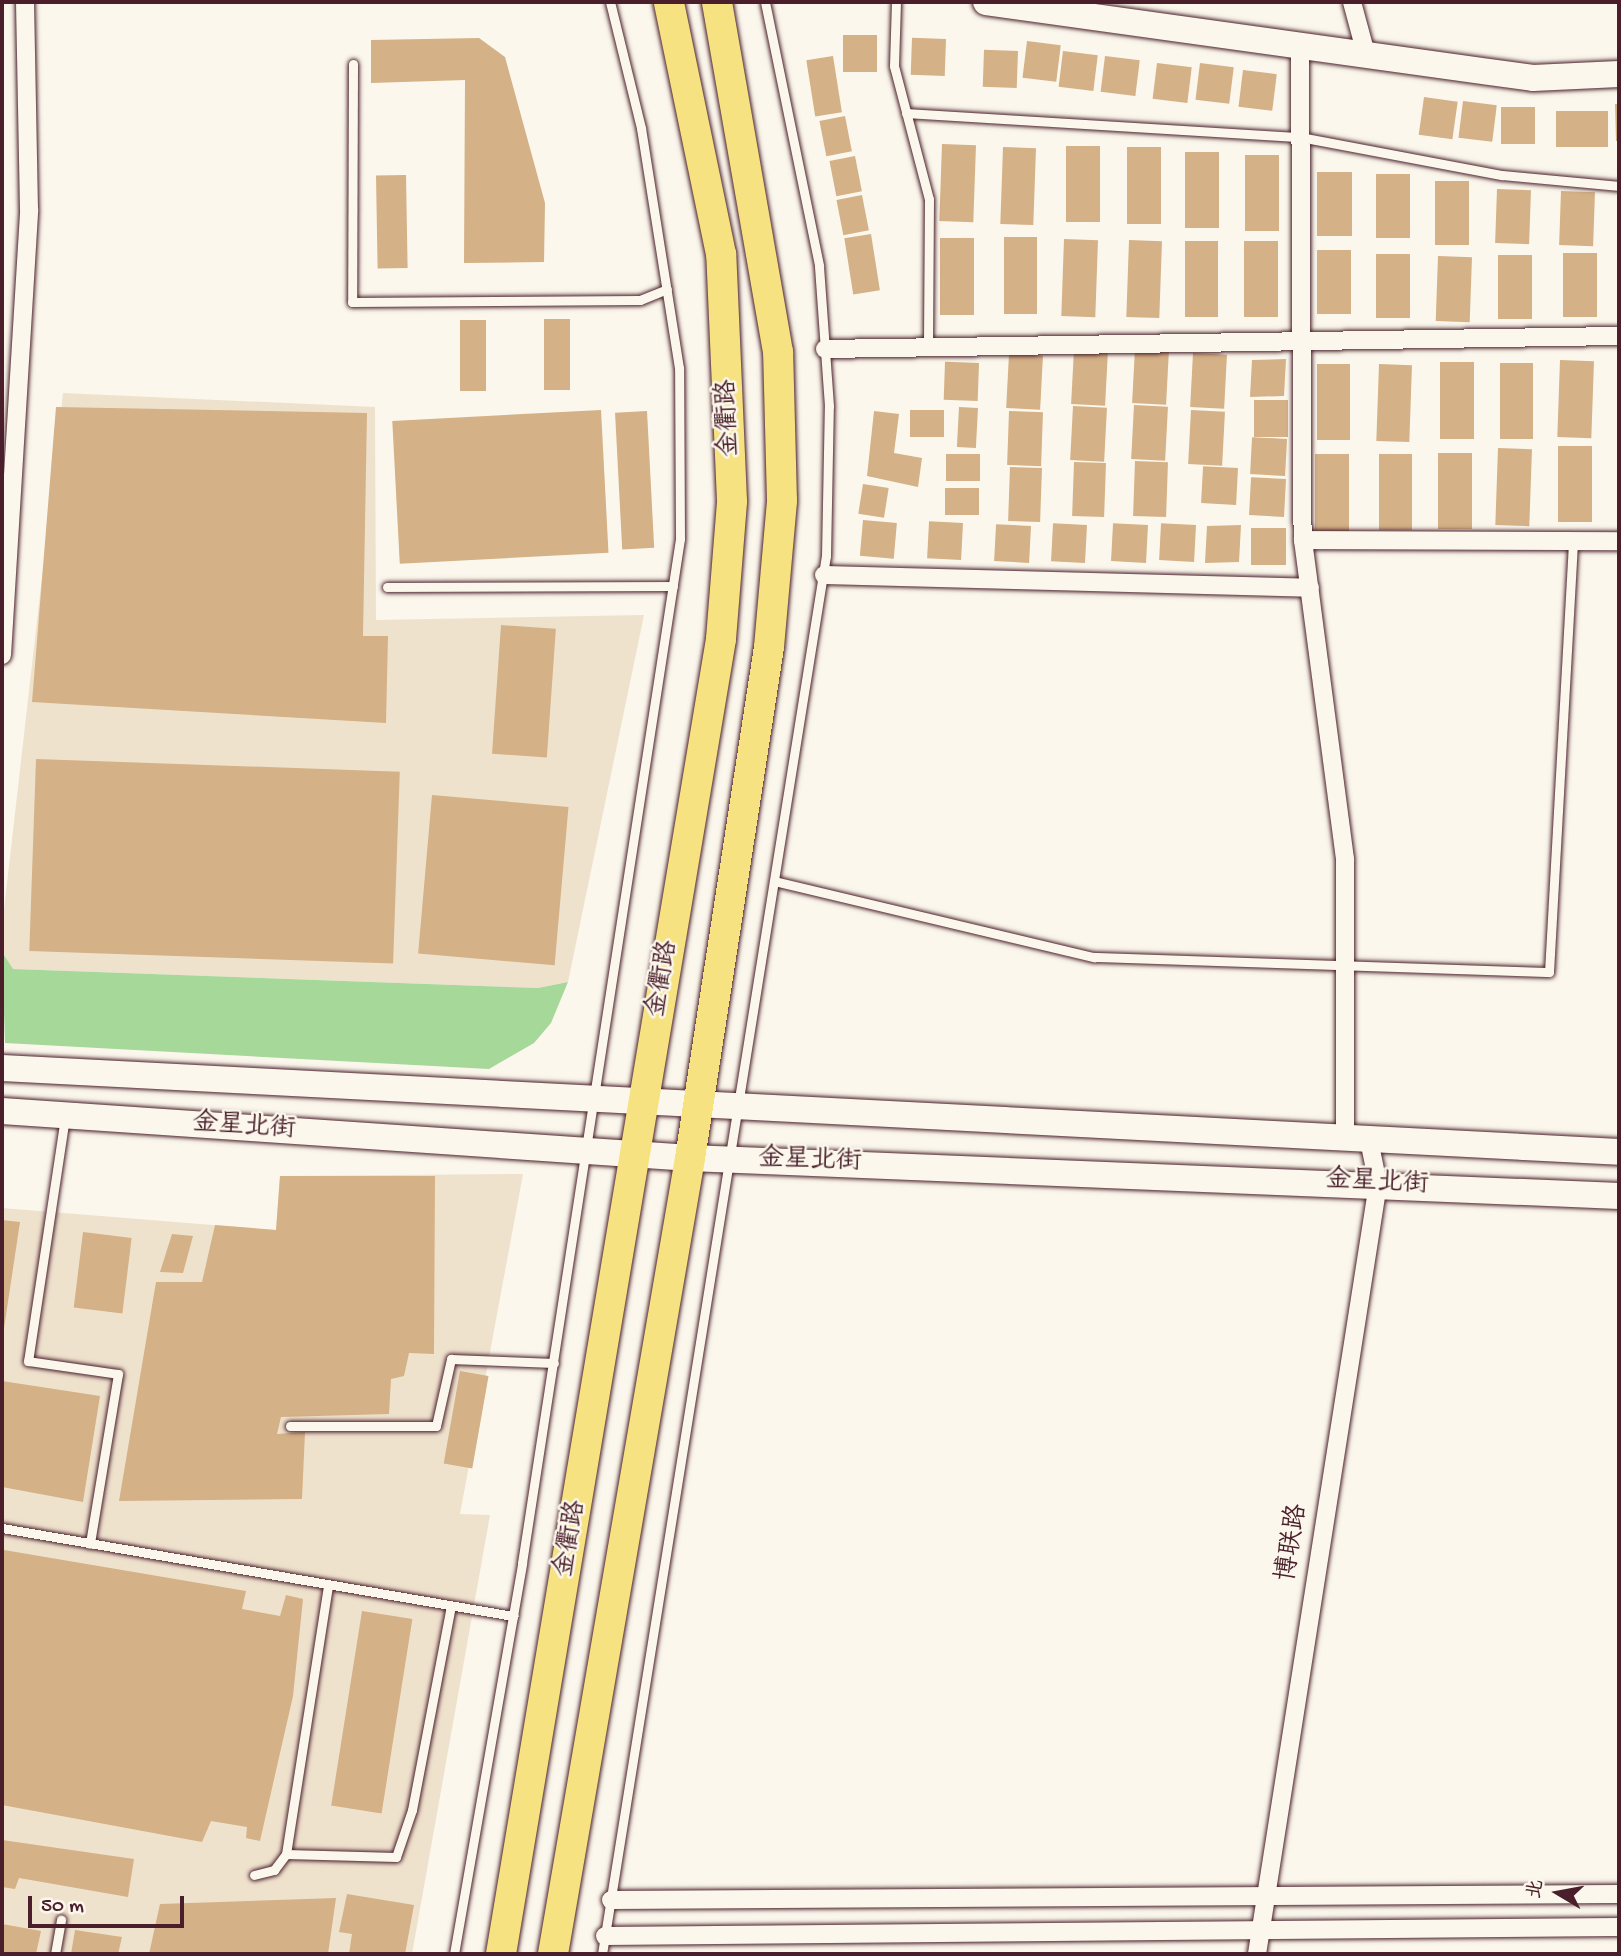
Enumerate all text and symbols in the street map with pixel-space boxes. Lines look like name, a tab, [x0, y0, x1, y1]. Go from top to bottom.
street label: 金衢路	[713, 378, 747, 458]
street label: 金衢路	[642, 938, 686, 1020]
street label: 金星北街	[191, 1109, 297, 1147]
street label: 金星北街	[757, 1145, 863, 1179]
street label: 金星北街	[1324, 1166, 1430, 1202]
street label: 金衢路	[550, 1498, 594, 1580]
street label: 博联路	[1272, 1502, 1316, 1584]
north arrow	[1523, 1858, 1593, 1928]
text: 北	[1524, 1878, 1550, 1901]
scale bar	[32, 1882, 187, 1926]
text: 50 m	[41, 1895, 84, 1920]

